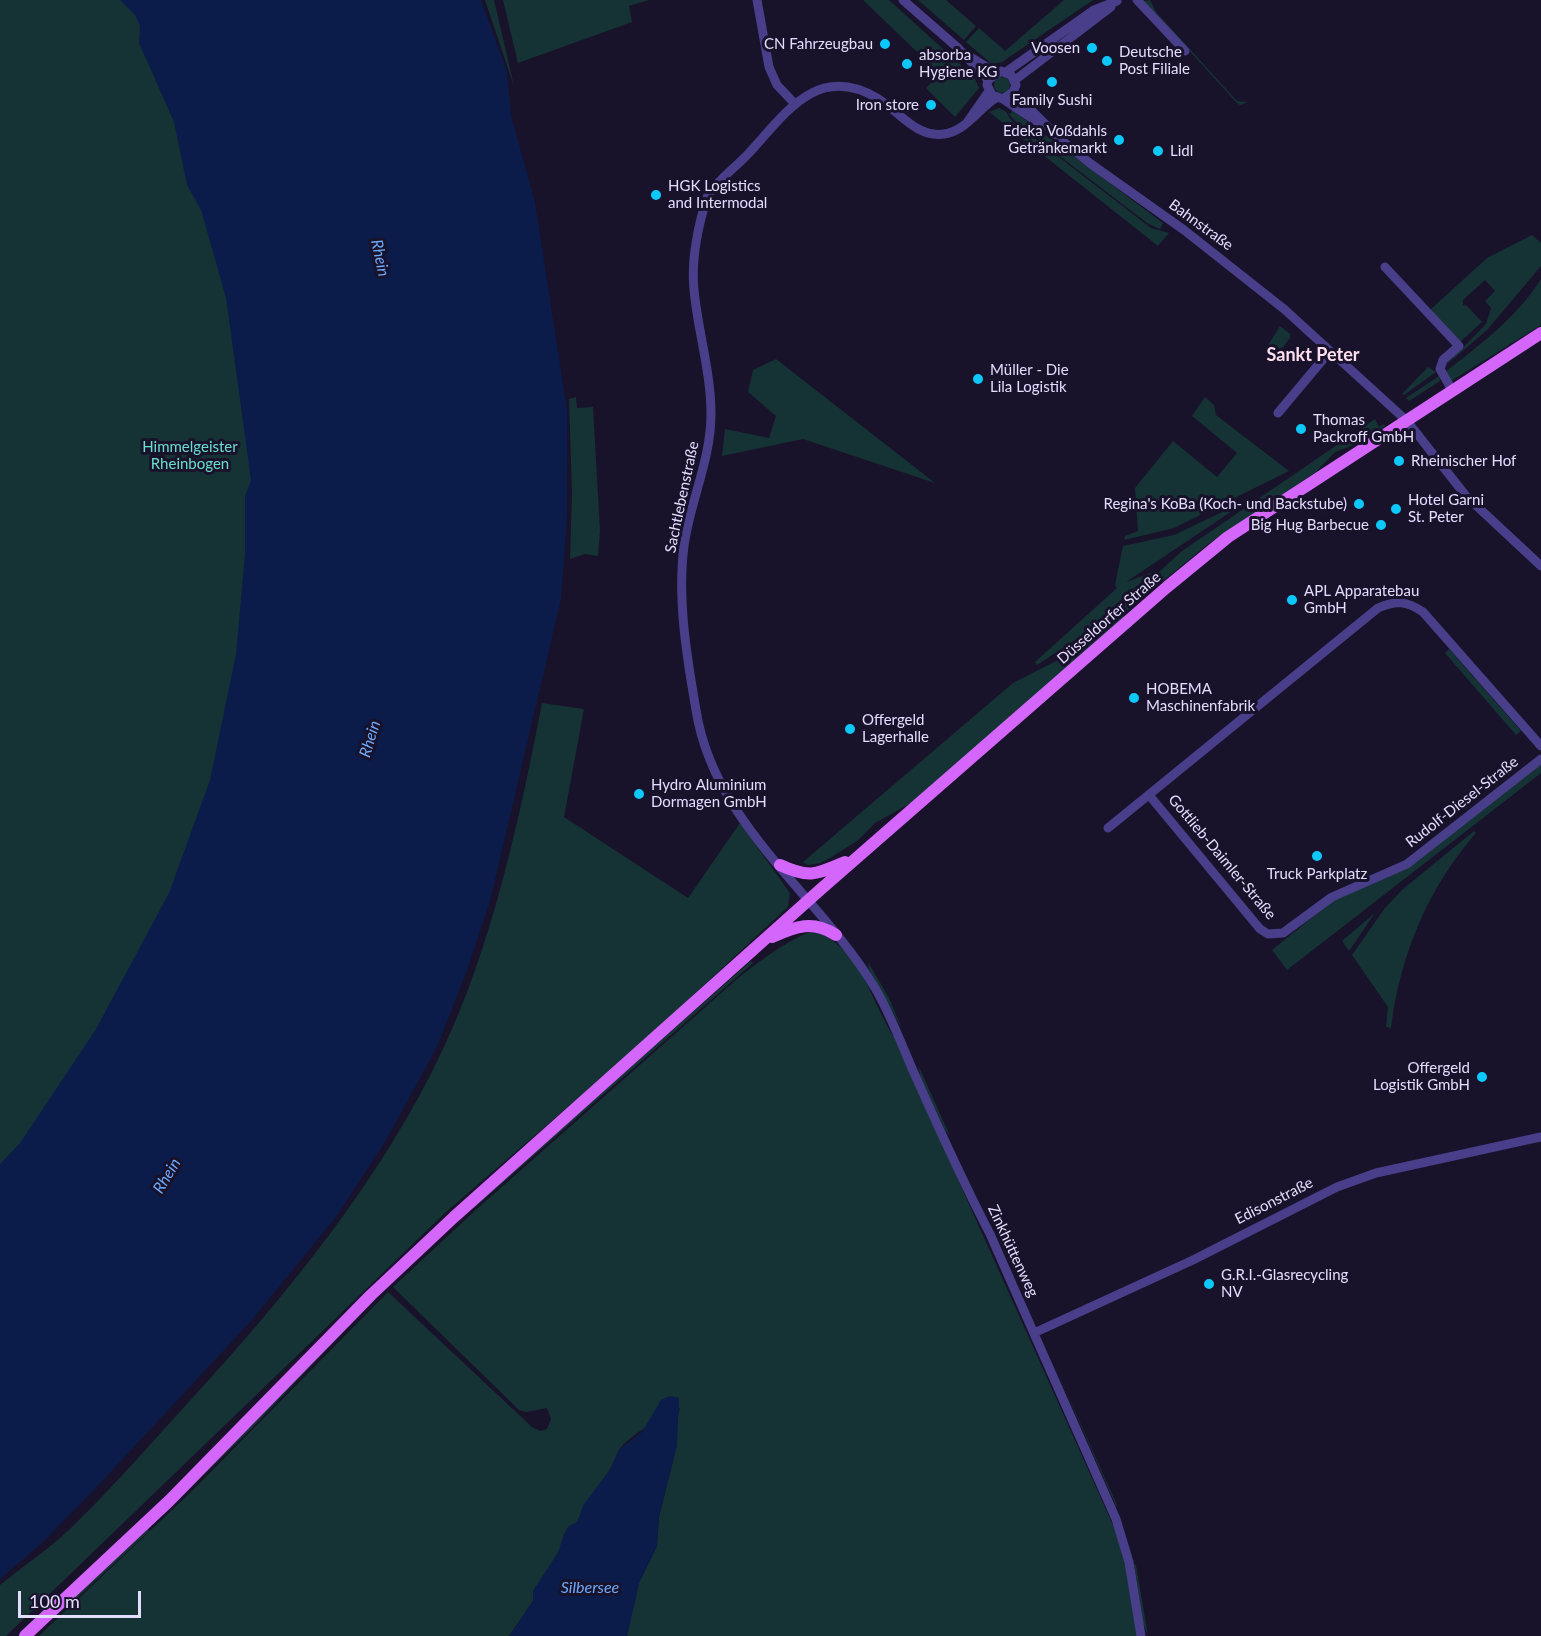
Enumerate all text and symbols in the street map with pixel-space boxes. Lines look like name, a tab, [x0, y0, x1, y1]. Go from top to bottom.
place label: CN Fahrzeugbau	[764, 35, 873, 53]
marker: CN Fahrzeugbau	[878, 37, 892, 51]
place label: Voosen	[1031, 39, 1080, 57]
marker: Voosen	[1085, 41, 1099, 55]
place label: Deutsche Post Filiale	[1119, 43, 1190, 78]
place label: absorba Hygiene KG	[919, 46, 998, 81]
marker: Deutsche Post Filiale	[1100, 54, 1114, 68]
marker: absorba Hygiene KG	[900, 57, 914, 71]
marker: Family Sushi	[1045, 75, 1059, 89]
place label: Family Sushi	[1012, 91, 1092, 109]
place label: Iron store	[856, 96, 919, 114]
marker: Iron store	[924, 98, 938, 112]
place label: Edeka Voßdahls Getränkemarkt	[1003, 122, 1107, 157]
marker: Edeka Voßdahls Getränkemarkt	[1112, 133, 1126, 147]
place label: Lidl	[1170, 142, 1193, 160]
marker: Lidl	[1151, 144, 1165, 158]
place label: HGK Logistics and Intermodal	[668, 177, 767, 212]
marker: HGK Logistics and Intermodal	[649, 188, 663, 202]
street label: Bahnstraße	[1165, 196, 1237, 254]
water label: Rhein	[367, 238, 393, 278]
district label: Sankt Peter	[1267, 344, 1359, 366]
place label: Müller - Die Lila Logistik	[990, 361, 1069, 396]
marker: Müller - Die Lila Logistik	[971, 372, 985, 386]
place label: Thomas Packroff GmbH	[1313, 411, 1414, 446]
marker: Thomas Packroff GmbH	[1294, 422, 1308, 436]
park label: Himmelgeister Rheinbogen	[142, 438, 238, 473]
street label: Sachtlebenstraße	[661, 440, 703, 554]
place label: Rheinischer Hof	[1411, 452, 1516, 470]
marker: Rheinischer Hof	[1392, 454, 1406, 468]
place label: Hotel Garni St. Peter	[1408, 491, 1484, 526]
place label: Regina's KoBa (Koch- und Backstube)	[1104, 495, 1347, 513]
marker: Regina's KoBa (Koch- und Backstube)	[1352, 497, 1366, 511]
marker: Hotel Garni St. Peter	[1389, 502, 1403, 516]
place label: Big Hug Barbecue	[1251, 516, 1369, 534]
marker: Big Hug Barbecue	[1374, 518, 1388, 532]
street label: Düsseldorfer Straße	[1054, 568, 1164, 668]
place label: APL Apparatebau GmbH	[1304, 582, 1419, 617]
marker: APL Apparatebau GmbH	[1285, 593, 1299, 607]
place label: HOBEMA Maschinenfabrik	[1146, 680, 1255, 715]
marker: HOBEMA Maschinenfabrik	[1127, 691, 1141, 705]
place label: Offergeld Lagerhalle	[862, 711, 929, 746]
water label: Rhein	[355, 718, 385, 760]
marker: Offergeld Lagerhalle	[843, 722, 857, 736]
street label: Rudolf-Diesel-Straße	[1402, 753, 1522, 851]
place label: Hydro Aluminium Dormagen GmbH	[651, 776, 767, 811]
marker: Hydro Aluminium Dormagen GmbH	[632, 787, 646, 801]
street label: Gottlieb-Daimler-Straße	[1164, 791, 1280, 923]
marker: Truck Parkplatz	[1310, 849, 1324, 863]
place label: Truck Parkplatz	[1267, 865, 1367, 883]
place label: Offergeld Logistik GmbH	[1373, 1059, 1470, 1094]
marker: Offergeld Logistik GmbH	[1475, 1070, 1489, 1084]
water label: Rhein	[149, 1155, 185, 1197]
street label: Edisonstraße	[1232, 1174, 1316, 1228]
street label: Zinkhüttenweg	[984, 1202, 1042, 1300]
place label: G.R.I.-Glasrecycling NV	[1221, 1266, 1348, 1301]
marker: G.R.I.-Glasrecycling NV	[1202, 1277, 1216, 1291]
water label: Silbersee	[561, 1578, 619, 1598]
scale bar	[21, 1579, 144, 1617]
text: 100 m	[29, 1590, 80, 1612]

